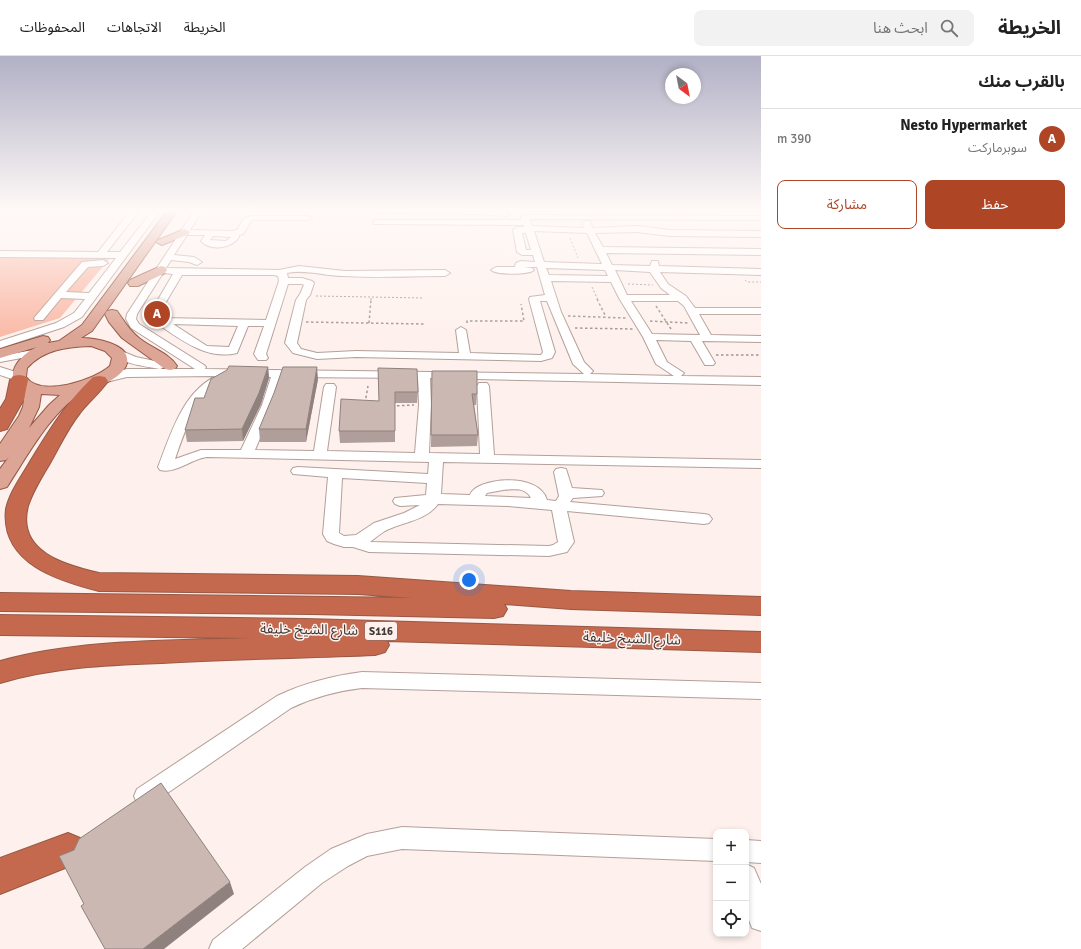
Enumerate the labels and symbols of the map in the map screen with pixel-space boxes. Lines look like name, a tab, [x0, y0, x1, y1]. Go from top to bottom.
north arrow	[665, 68, 701, 104]
pin: A	[144, 299, 170, 329]
your location	[459, 570, 479, 590]
street label: شارع الشيخ خليفة	[260, 620, 358, 641]
road number: S116	[365, 622, 397, 640]
street label: شارع الشيخ خليفة	[583, 628, 681, 651]

